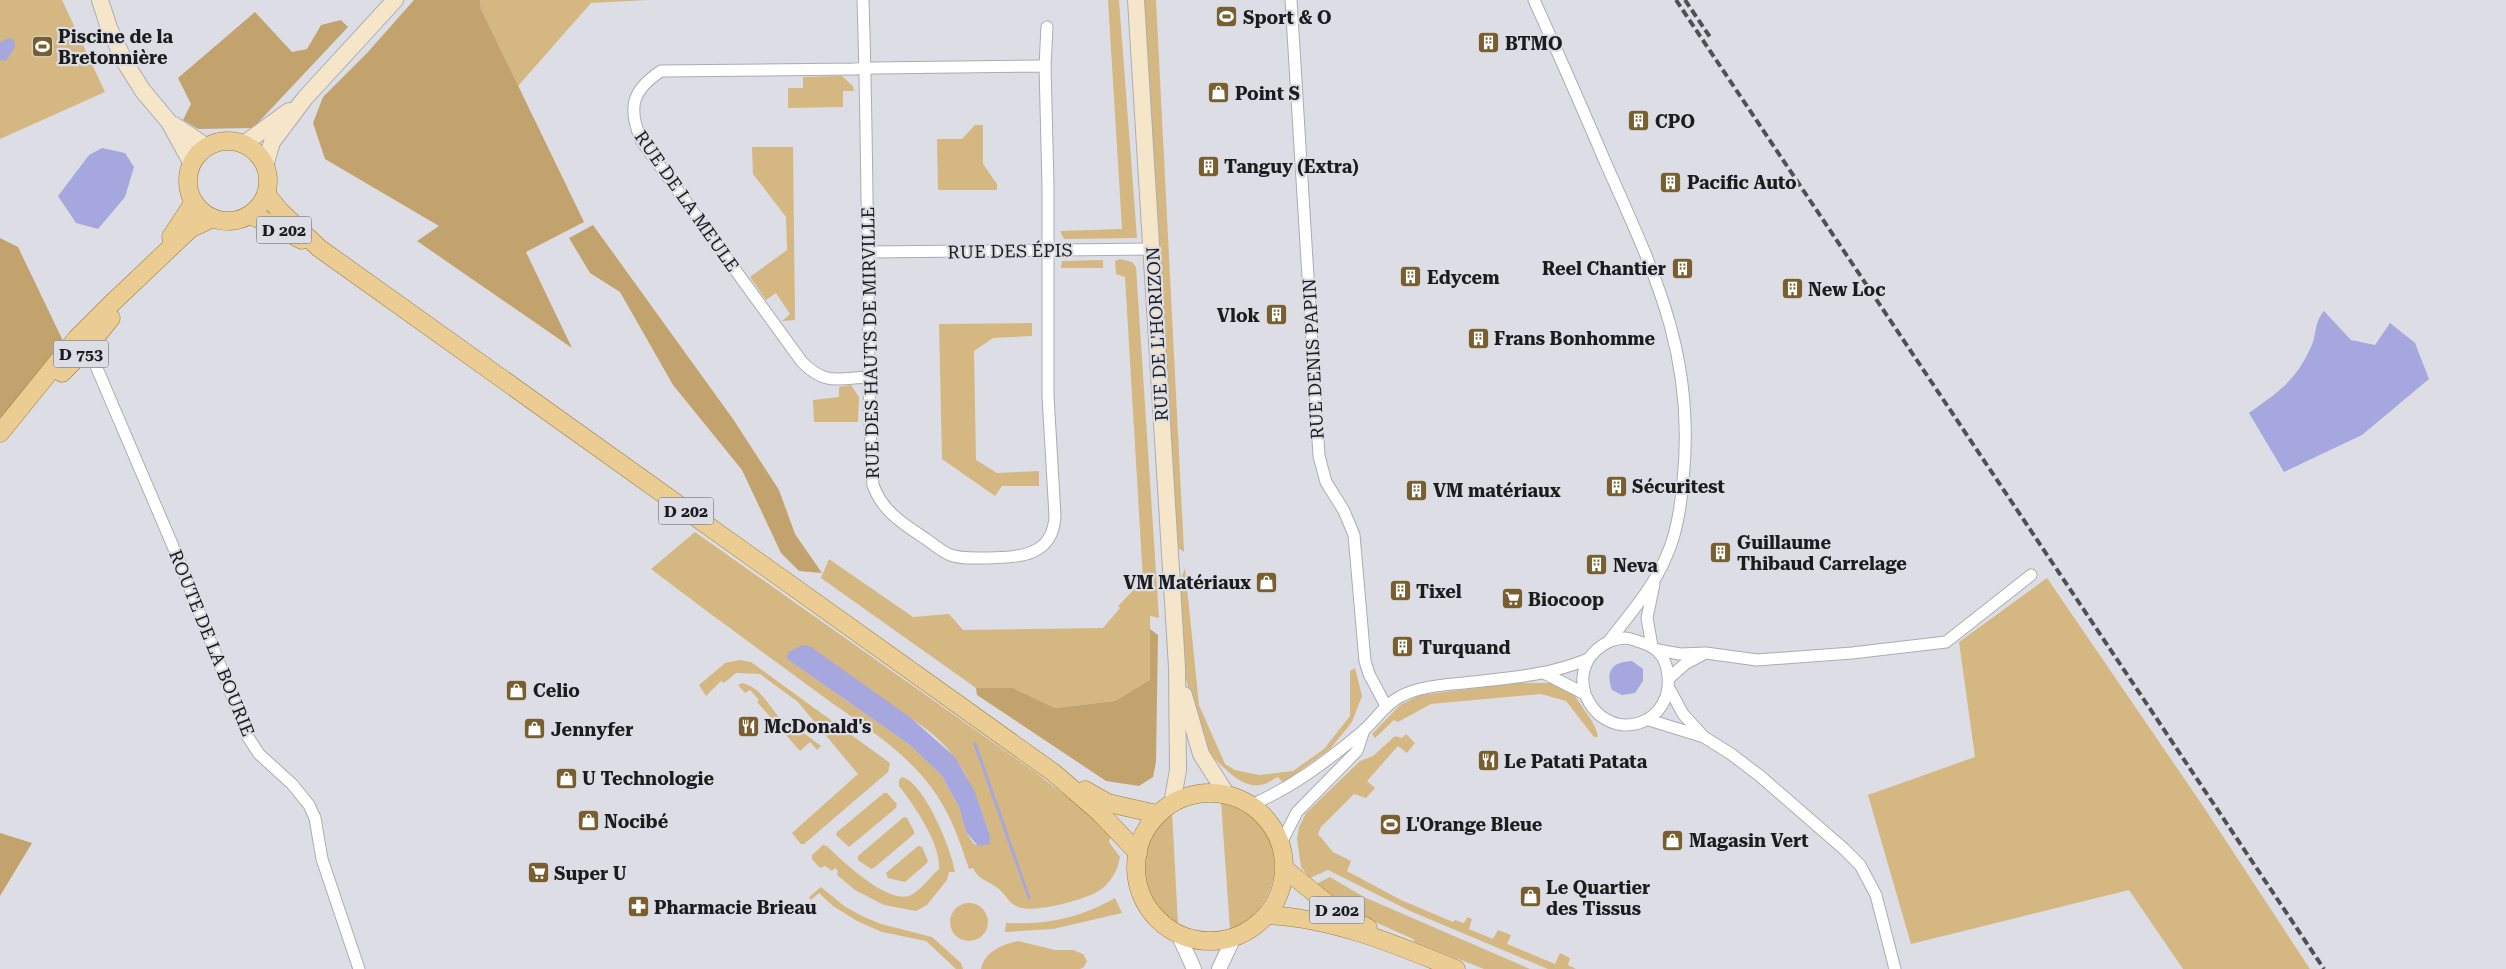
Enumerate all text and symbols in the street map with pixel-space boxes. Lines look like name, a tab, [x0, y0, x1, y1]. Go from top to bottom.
sports icon: Sport & O	[1215, 5, 1239, 29]
place label: Sport & O	[1243, 7, 1331, 28]
place label: Piscine de la Bretonnière	[58, 26, 174, 68]
building icon: BTMO	[1477, 31, 1501, 55]
place label: BTMO	[1505, 33, 1563, 54]
sports icon: Piscine de la Bretonnière	[30, 34, 54, 58]
shop icon: Point S	[1207, 81, 1231, 105]
place label: Point S	[1235, 83, 1300, 104]
building icon: CPO	[1627, 109, 1651, 133]
place label: CPO	[1655, 111, 1695, 132]
street label: RUE DE LA MEULE	[630, 127, 744, 275]
building icon: Tanguy (Extra)	[1196, 154, 1220, 178]
place label: Tanguy (Extra)	[1224, 156, 1359, 177]
building icon: Pacific Auto	[1659, 170, 1683, 194]
place label: Pacific Auto	[1687, 172, 1797, 193]
street label: RUE DES HAUTS DE MIRVILLE	[857, 207, 883, 479]
road number: D 202	[256, 216, 312, 244]
street label: RUE DES ÉPIS	[947, 239, 1073, 263]
street label: RUE DE L'HORIZON	[1142, 246, 1172, 422]
building icon: Reel Chantier	[1670, 256, 1694, 280]
place label: Reel Chantier	[1542, 258, 1666, 279]
building icon: Edycem	[1399, 265, 1423, 289]
place label: Edycem	[1427, 267, 1500, 288]
building icon: New Loc	[1780, 277, 1804, 301]
street label: RUE DENIS PAPIN	[1298, 278, 1328, 440]
place label: New Loc	[1808, 279, 1886, 300]
building icon: Vlok	[1264, 303, 1288, 327]
place label: Vlok	[1217, 305, 1261, 326]
building icon: Frans Bonhomme	[1466, 326, 1490, 350]
place label: Frans Bonhomme	[1494, 328, 1656, 349]
road number: D 753	[54, 340, 108, 368]
building icon: Sécuritest	[1604, 474, 1628, 498]
place label: Sécuritest	[1632, 476, 1725, 497]
building icon: VM matériaux	[1405, 478, 1429, 502]
place label: VM matériaux	[1433, 480, 1561, 501]
road number: D 202	[658, 498, 714, 524]
place label: Guillaume Thibaud Carrelage	[1737, 532, 1907, 574]
building icon: Guillaume Thibaud Carrelage	[1709, 540, 1733, 564]
street label: ROUTE DE LA BOURIE	[165, 547, 259, 739]
building icon: Neva	[1585, 553, 1609, 577]
place label: Neva	[1613, 555, 1658, 576]
shop icon: VM Matériaux	[1255, 570, 1279, 594]
place label: VM Matériaux	[1123, 572, 1251, 593]
building icon: Tixel	[1388, 579, 1412, 603]
place label: Tixel	[1416, 581, 1462, 602]
supermarket icon: Biocoop	[1500, 587, 1524, 611]
place label: Biocoop	[1528, 589, 1604, 610]
building icon: Turquand	[1391, 635, 1415, 659]
place label: Turquand	[1419, 637, 1511, 658]
shop icon: Celio	[505, 678, 529, 702]
place label: Celio	[533, 680, 580, 701]
restaurant icon: McDonald's	[736, 714, 760, 738]
place label: McDonald's	[764, 716, 871, 737]
shop icon: Jennyfer	[523, 717, 547, 741]
place label: Jennyfer	[551, 719, 633, 740]
restaurant icon: Le Patati Patata	[1476, 749, 1500, 773]
place label: Le Patati Patata	[1504, 751, 1648, 772]
shop icon: U Technologie	[554, 766, 578, 790]
place label: U Technologie	[582, 768, 714, 789]
shop icon: Nocibé	[576, 809, 600, 833]
place label: Nocibé	[604, 811, 669, 832]
sports icon: L'Orange Bleue	[1378, 812, 1402, 836]
place label: L'Orange Bleue	[1406, 814, 1543, 835]
shop icon: Magasin Vert	[1661, 828, 1685, 852]
place label: Magasin Vert	[1689, 830, 1809, 851]
supermarket icon: Super U	[526, 861, 550, 885]
place label: Super U	[554, 863, 627, 884]
place label: Le Quartier des Tissus	[1546, 877, 1650, 919]
shop icon: Le Quartier des Tissus	[1518, 885, 1542, 909]
pharmacy icon: Pharmacie Brieau	[626, 895, 650, 919]
road number: D 202	[1310, 896, 1364, 924]
place label: Pharmacie Brieau	[654, 897, 817, 918]

